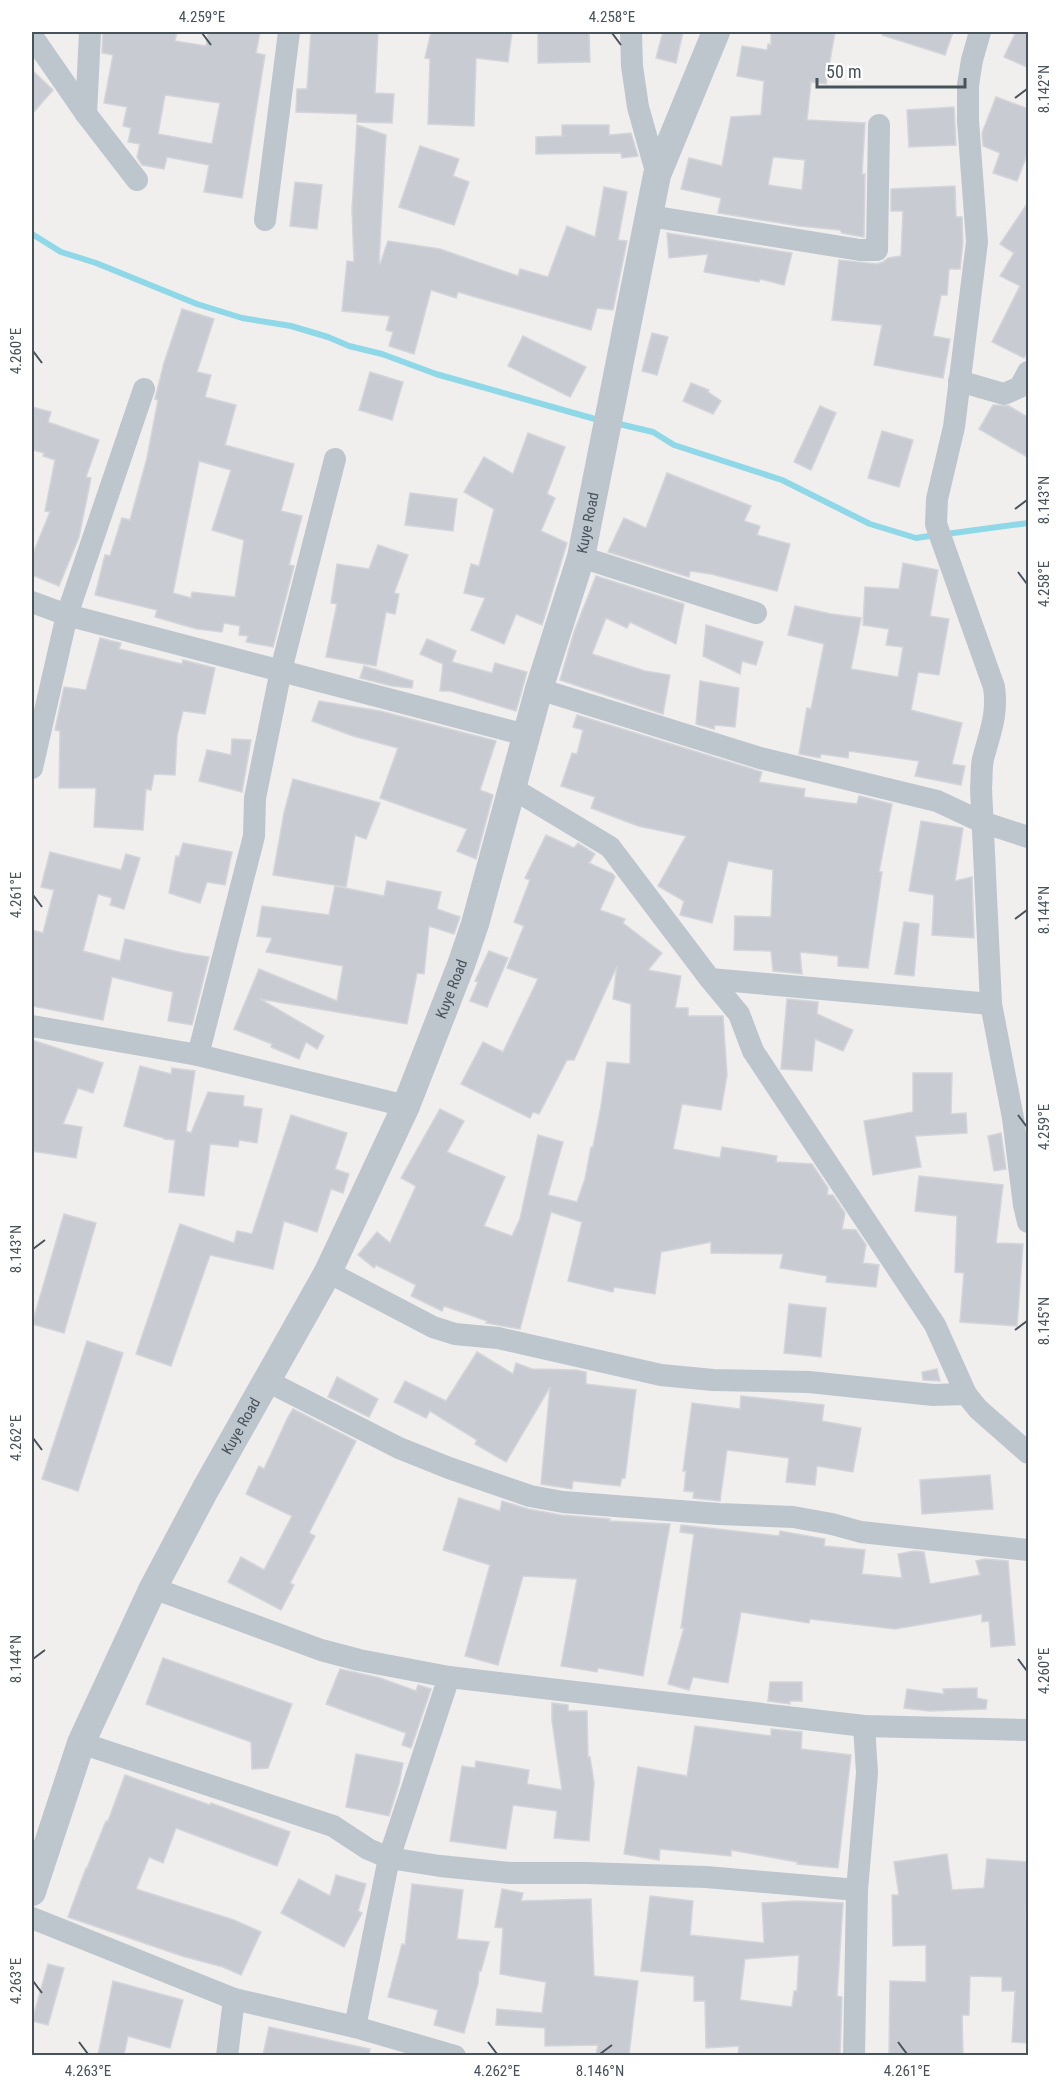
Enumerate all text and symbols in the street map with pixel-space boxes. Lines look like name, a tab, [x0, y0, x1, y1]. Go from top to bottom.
text: 4.259°E	[179, 8, 225, 26]
text: 4.258°E	[589, 8, 635, 26]
scale bar	[817, 51, 966, 89]
text: 50 m	[826, 61, 861, 82]
text: 8.142°N	[1035, 65, 1053, 113]
text: 4.260°E	[7, 328, 25, 374]
text: 8.143°N	[1035, 476, 1053, 524]
street label: Kuye Road	[573, 491, 603, 555]
text: 4.258°E	[1035, 561, 1053, 607]
text: 4.261°E	[7, 872, 25, 918]
text: 8.144°N	[1035, 886, 1053, 934]
street label: Kuye Road	[432, 957, 471, 1021]
text: 4.259°E	[1035, 1104, 1053, 1150]
text: 8.143°N	[7, 1225, 25, 1273]
text: 8.145°N	[1035, 1297, 1053, 1345]
street label: Kuye Road	[218, 1395, 264, 1458]
text: 4.262°E	[7, 1415, 25, 1461]
text: 8.144°N	[7, 1635, 25, 1683]
text: 4.260°E	[1035, 1648, 1053, 1694]
text: 4.263°E	[7, 1958, 25, 2004]
text: 4.263°E	[65, 2062, 111, 2080]
text: 4.262°E	[474, 2062, 520, 2080]
text: 8.146°N	[576, 2062, 624, 2080]
text: 4.261°E	[884, 2062, 930, 2080]

